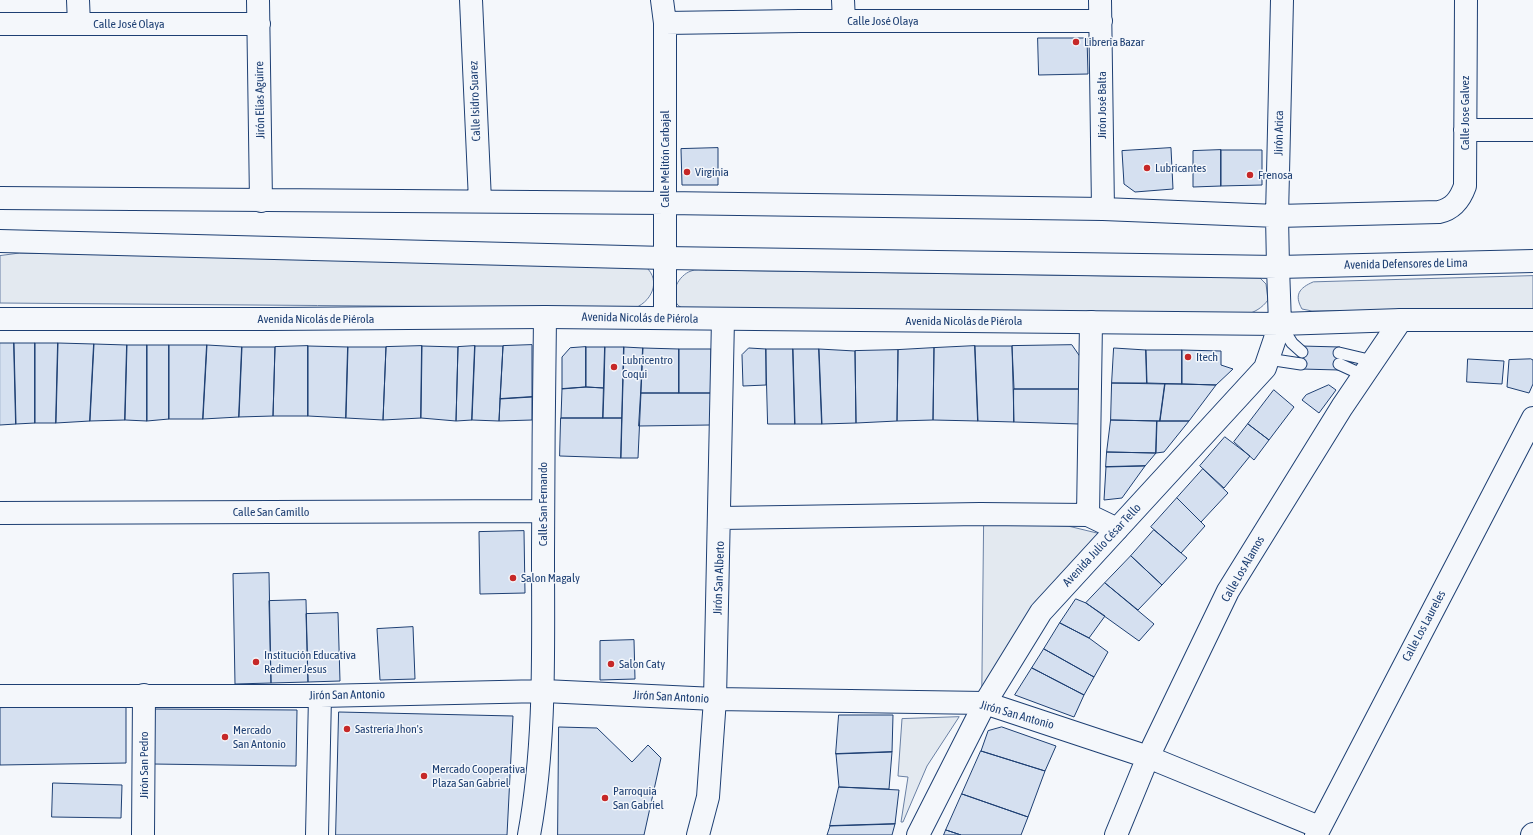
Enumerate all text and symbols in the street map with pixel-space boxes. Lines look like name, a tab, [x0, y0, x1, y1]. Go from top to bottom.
street label: Calle José Olaya	[847, 14, 919, 28]
street label: Calle José Olaya	[93, 17, 165, 31]
place label: Libreria Bazar	[1084, 35, 1144, 49]
marker: Libreria Bazar	[1071, 37, 1081, 47]
street label: Calle Isidro Suarez	[466, 60, 484, 142]
street label: Jirón Elías Aguirre	[252, 61, 268, 139]
street label: Jirón José Balta	[1095, 71, 1109, 139]
street label: Calle Jose Galvez	[1458, 76, 1472, 150]
street label: Calle Melitón Carbajal	[658, 110, 672, 208]
street label: Jirón Arica	[1271, 110, 1287, 156]
place label: Lubricantes	[1155, 161, 1206, 175]
marker: Lubricantes	[1142, 163, 1152, 173]
place label: Virginia	[695, 165, 729, 179]
marker: Virginia	[682, 167, 692, 177]
place label: Frenosa	[1258, 168, 1293, 182]
marker: Frenosa	[1245, 170, 1255, 180]
street label: Avenida Defensores de Lima	[1344, 256, 1468, 272]
street label: Avenida Nicolás de Piérola	[581, 310, 699, 326]
street label: Avenida Nicolás de Piérola	[258, 312, 374, 326]
street label: Avenida Nicolás de Piérola	[906, 314, 1022, 328]
place label: Itech	[1196, 350, 1218, 364]
marker: Itech	[1183, 352, 1193, 362]
place label: Lubricentro Coqui	[622, 353, 673, 381]
marker: Lubricentro Coqui	[609, 362, 619, 372]
street label: Calle San Fernando	[536, 462, 550, 546]
street label: Avenida Julio César Tello	[1060, 501, 1144, 589]
street label: Calle San Camillo	[233, 505, 309, 519]
street label: Calle Los Alamos	[1218, 534, 1268, 604]
street label: Jirón San Alberto	[711, 541, 727, 615]
place label: Salon Magaly	[521, 571, 580, 585]
marker: Salon Magaly	[508, 573, 518, 583]
street label: Calle Los Laureles	[1399, 588, 1449, 664]
place label: Institución Educativa Redimer Jesus	[264, 648, 356, 676]
marker: Institución Educativa Redimer Jesus	[251, 657, 261, 667]
place label: Salon Caty	[619, 657, 665, 671]
marker: Salon Caty	[606, 659, 616, 669]
street label: Jirón San Antonio	[309, 687, 385, 703]
street label: Jirón San Antonio	[633, 688, 709, 706]
street label: Jirón San Antonio	[978, 698, 1056, 732]
place label: Sastrería Jhon's	[355, 722, 423, 736]
place label: Mercado San Antonio	[233, 723, 286, 751]
marker: Sastrería Jhon's	[342, 724, 352, 734]
street label: Jirón San Pedro	[137, 731, 151, 799]
marker: Mercado San Antonio	[220, 732, 230, 742]
place label: Mercado Cooperativa Plaza San Gabriel	[432, 762, 525, 790]
marker: Mercado Cooperativa Plaza San Gabriel	[419, 771, 429, 781]
place label: Parroquia San Gabriel	[613, 784, 664, 812]
marker: Parroquia San Gabriel	[600, 793, 610, 803]

